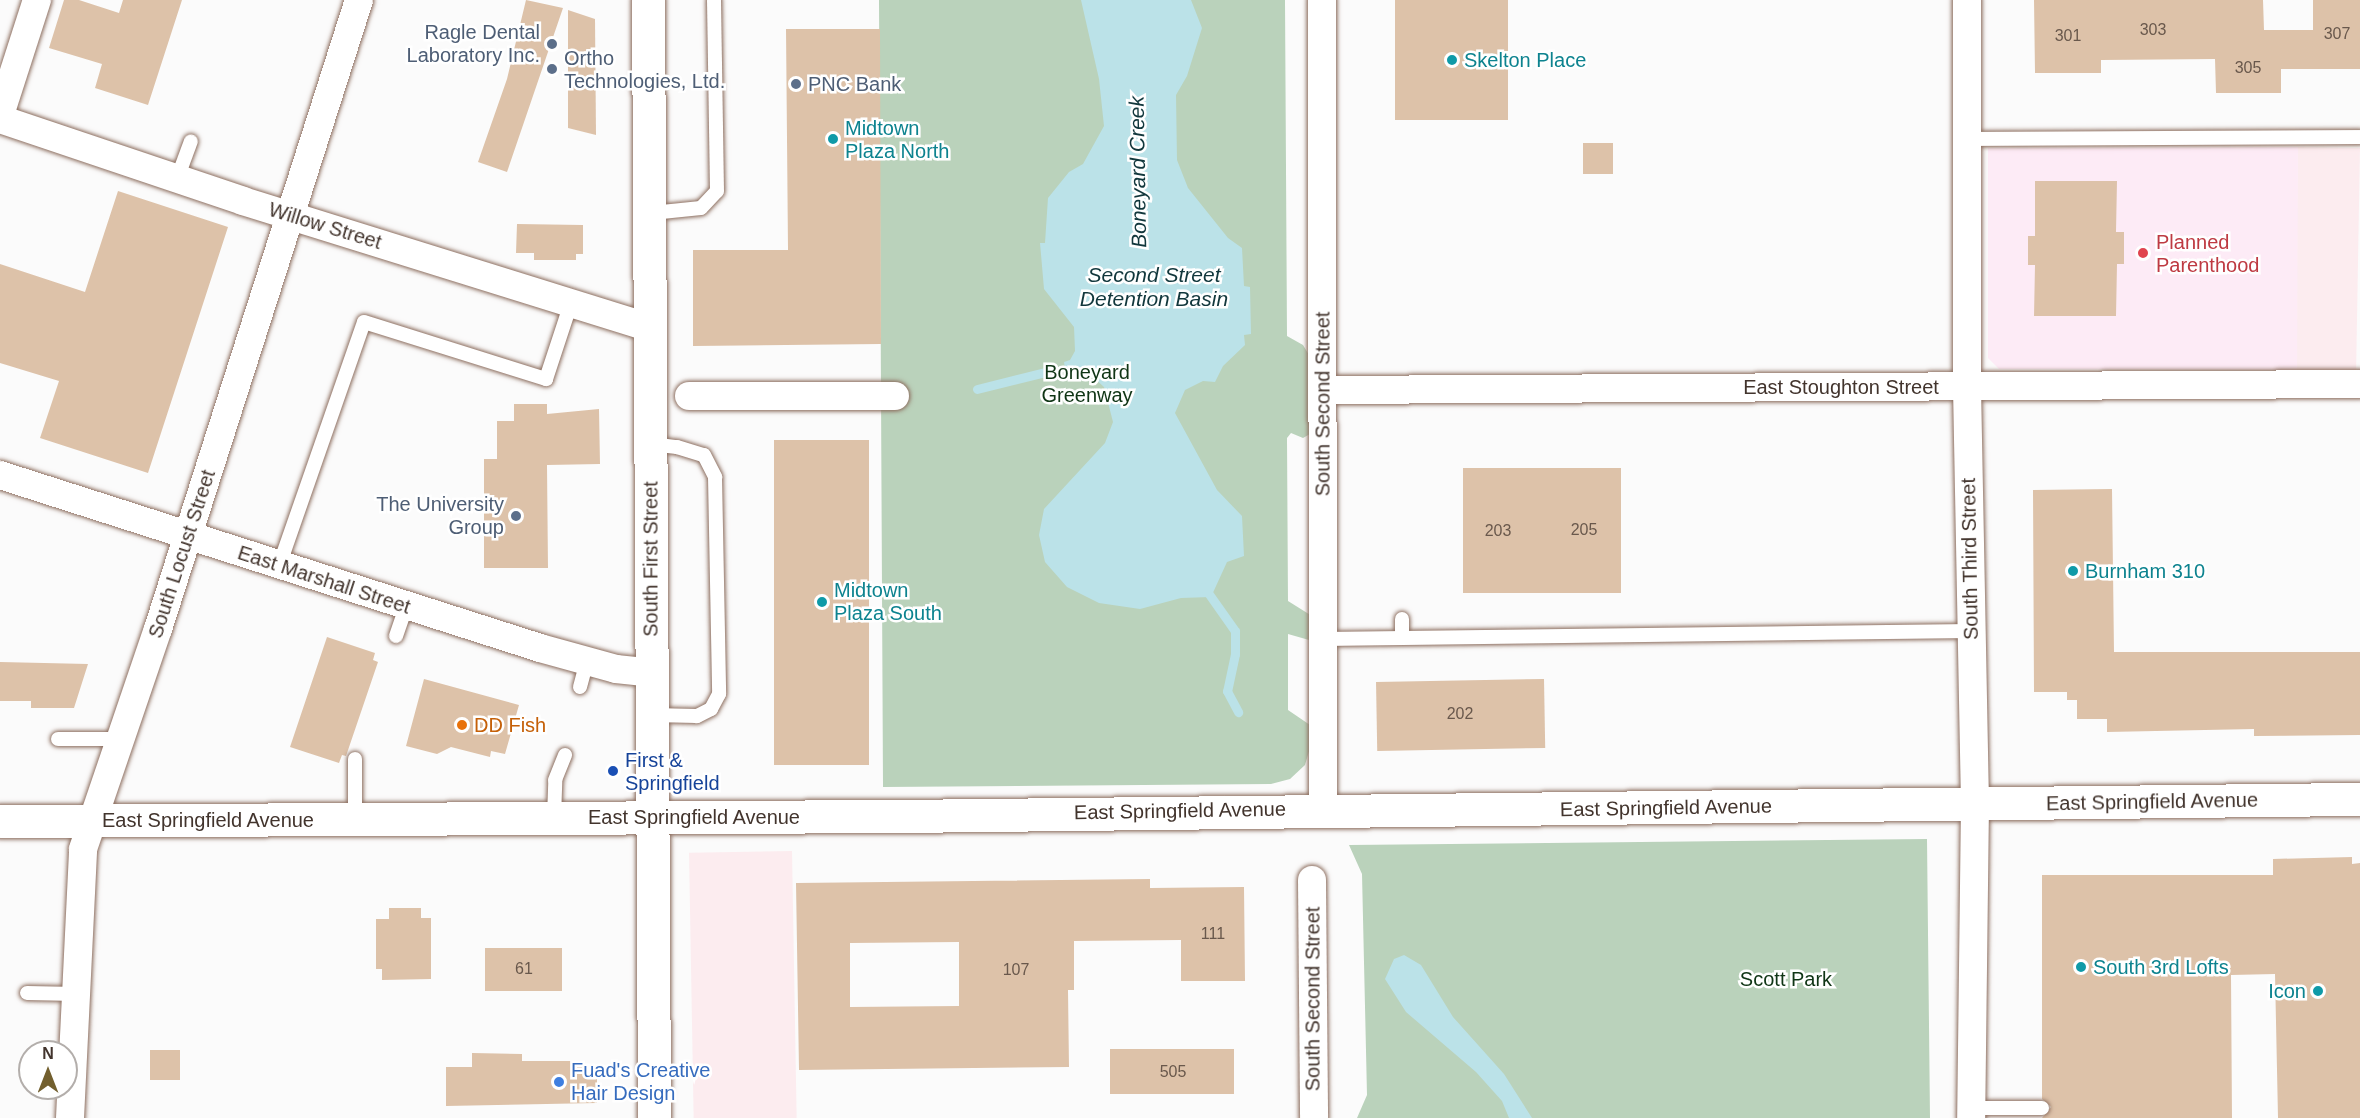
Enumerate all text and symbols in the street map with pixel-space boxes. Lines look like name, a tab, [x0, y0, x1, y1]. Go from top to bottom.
place label: Ragle Dental Laboratory Inc.	[407, 20, 540, 67]
house number: 303	[2140, 20, 2166, 40]
house number: 307	[2324, 24, 2350, 44]
house number: 301	[2055, 26, 2081, 46]
marker: Ragle Dental Laboratory Inc.	[545, 37, 559, 51]
place label: Ortho Technologies, Ltd.	[564, 46, 725, 93]
place label: Skelton Place	[1464, 48, 1586, 72]
marker: Skelton Place	[1445, 53, 1459, 67]
house number: 305	[2235, 58, 2261, 78]
marker: Ortho Technologies, Ltd.	[545, 62, 559, 76]
place label: PNC Bank	[808, 72, 901, 96]
marker: PNC Bank	[789, 77, 803, 91]
water label: Boneyard Creek	[1124, 96, 1152, 248]
place label: Midtown Plaza North	[845, 116, 949, 163]
marker: Midtown Plaza North	[826, 132, 840, 146]
street label: Willow Street	[266, 197, 384, 255]
place label: Planned Parenthood	[2156, 230, 2259, 277]
marker: Planned Parenthood	[2134, 244, 2152, 262]
water label: Second Street Detention Basin	[1080, 262, 1228, 312]
street label: South Second Street	[1311, 312, 1335, 496]
park label: Boneyard Greenway	[1041, 361, 1133, 408]
street label: East Stoughton Street	[1743, 375, 1939, 399]
street label: South Locust Street	[143, 467, 221, 641]
street label: South Third Street	[1957, 478, 1983, 640]
street label: South First Street	[639, 481, 663, 637]
place label: The University Group	[376, 492, 504, 539]
marker: The University Group	[509, 509, 523, 523]
house number: 205	[1571, 520, 1597, 540]
house number: 203	[1485, 521, 1511, 541]
street label: East Marshall Street	[235, 541, 413, 619]
place label: Burnham 310	[2085, 559, 2205, 583]
marker: Burnham 310	[2066, 564, 2080, 578]
place label: Midtown Plaza South	[834, 578, 942, 625]
marker: Midtown Plaza South	[815, 595, 829, 609]
house number: 202	[1447, 704, 1473, 724]
place label: DD Fish	[474, 713, 546, 737]
marker: DD Fish	[455, 718, 469, 732]
place label: First & Springfield	[625, 748, 720, 795]
marker: First & Springfield	[606, 764, 620, 778]
street label: East Springfield Avenue	[2045, 788, 2259, 816]
street label: East Springfield Avenue	[1559, 794, 1773, 822]
street label: East Springfield Avenue	[1073, 797, 1287, 825]
street label: East Springfield Avenue	[587, 805, 801, 829]
street label: East Springfield Avenue	[101, 808, 315, 832]
street label: South Second Street	[1301, 907, 1325, 1091]
house number: 111	[1201, 924, 1225, 944]
place label: South 3rd Lofts	[2093, 955, 2229, 979]
house number: 61	[515, 959, 533, 979]
house number: 107	[1003, 960, 1029, 980]
marker: South 3rd Lofts	[2074, 960, 2088, 974]
park label: Scott Park	[1740, 967, 1832, 991]
place label: Icon	[2268, 979, 2306, 1003]
marker: Icon	[2311, 984, 2325, 998]
north arrow	[18, 1040, 78, 1100]
text: N	[42, 1045, 54, 1062]
place label: Fuad's Creative Hair Design	[571, 1058, 710, 1105]
house number: 505	[1160, 1062, 1186, 1082]
marker: Fuad's Creative Hair Design	[552, 1075, 566, 1089]

